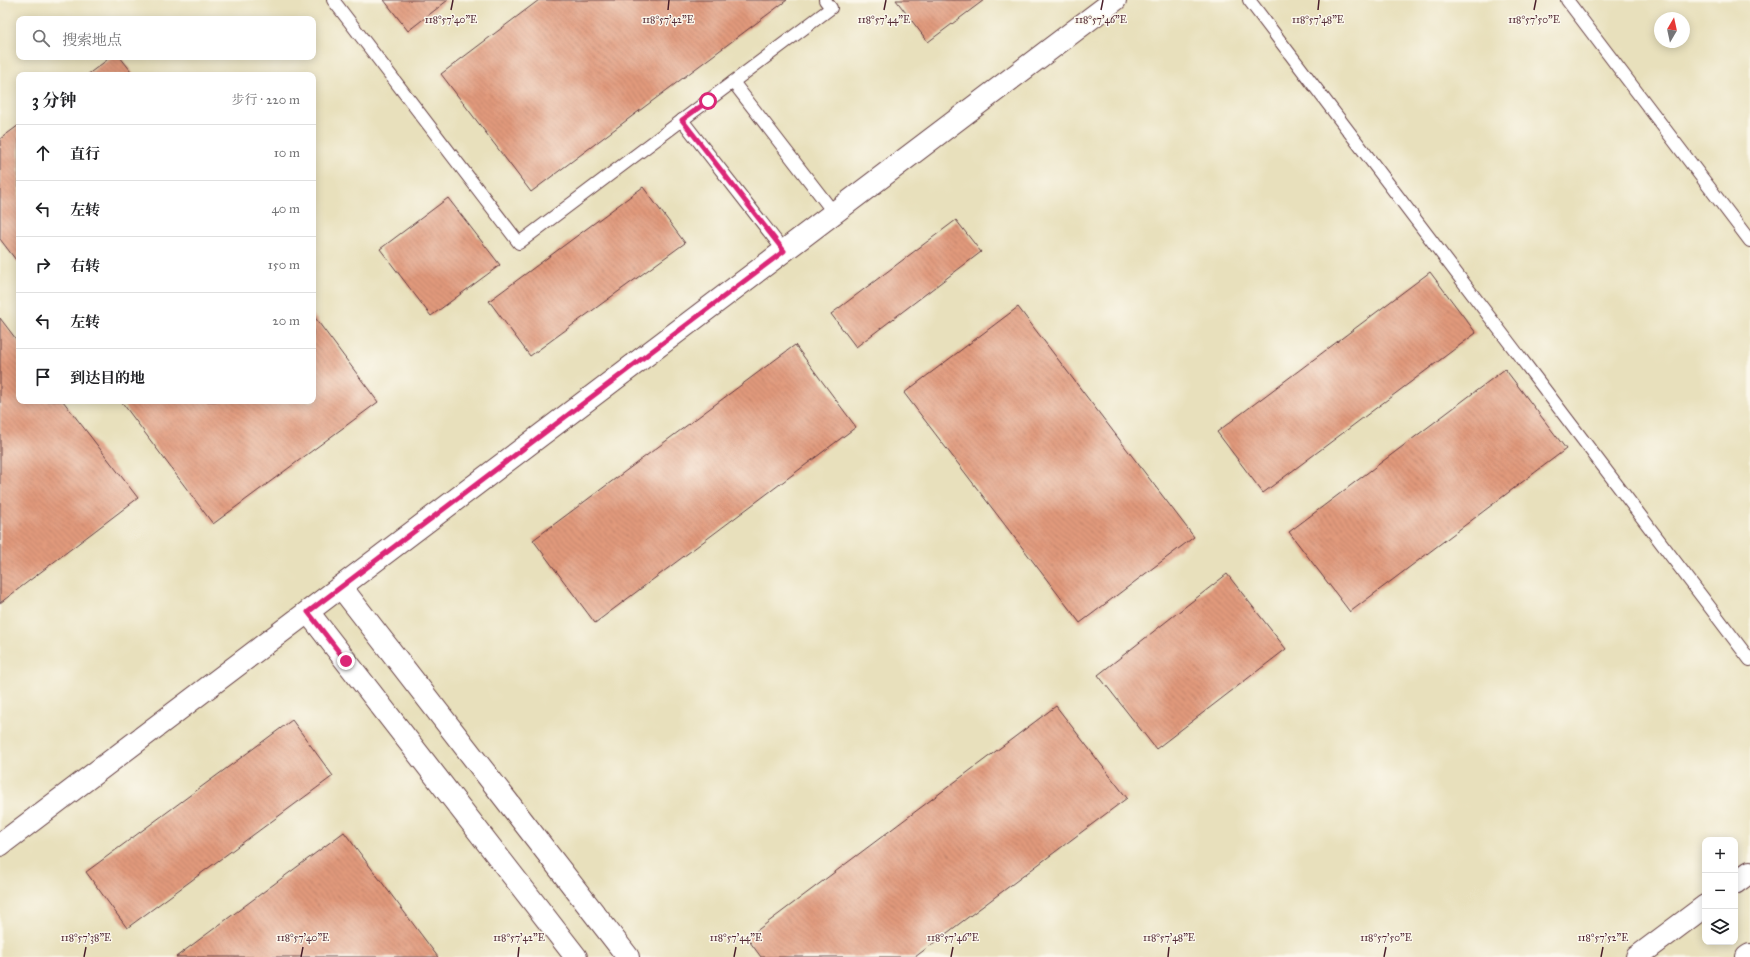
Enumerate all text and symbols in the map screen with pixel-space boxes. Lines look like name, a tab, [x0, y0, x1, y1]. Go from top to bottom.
north arrow	[1654, 12, 1690, 48]
text: 118°57'40"E	[425, 14, 477, 26]
text: 118°57'42"E	[642, 14, 694, 26]
text: 118°57'44"E	[858, 14, 910, 26]
text: 118°57'46"E	[1075, 14, 1127, 26]
text: 118°57'48"E	[1292, 14, 1344, 26]
text: 118°57'50"E	[1508, 14, 1560, 26]
search box	[16, 16, 316, 60]
icon: search	[30, 27, 52, 49]
text: 搜索地点	[62, 31, 122, 49]
text: 3 分钟	[32, 90, 76, 111]
text: 步行 · 220 m	[231, 92, 300, 108]
route start	[699, 92, 717, 110]
icon: ahead	[32, 142, 54, 164]
text: 直行	[70, 145, 100, 163]
text: 10 m	[274, 145, 300, 161]
icon: left	[32, 198, 54, 220]
text: 左转	[70, 201, 100, 219]
text: 40 m	[271, 201, 300, 217]
icon: right	[32, 254, 54, 276]
text: 右转	[70, 257, 100, 275]
text: 150 m	[268, 257, 300, 273]
icon: left	[32, 310, 54, 332]
text: 左转	[70, 313, 100, 331]
text: 20 m	[272, 313, 300, 329]
icon: arrive	[32, 366, 54, 388]
text: 到达目的地	[70, 369, 145, 387]
route end	[337, 652, 355, 670]
map controls	[1702, 837, 1738, 945]
button: +	[1702, 837, 1738, 873]
button: −	[1702, 873, 1738, 909]
button: layers	[1702, 909, 1738, 945]
text: 118°57'38"E	[61, 932, 111, 944]
text: 118°57'40"E	[277, 932, 329, 944]
text: 118°57'42"E	[493, 932, 545, 944]
text: 118°57'44"E	[710, 932, 762, 944]
text: 118°57'46"E	[927, 932, 979, 944]
text: 118°57'48"E	[1143, 932, 1195, 944]
text: 118°57'50"E	[1360, 932, 1412, 944]
text: 118°57'52"E	[1578, 932, 1628, 944]

